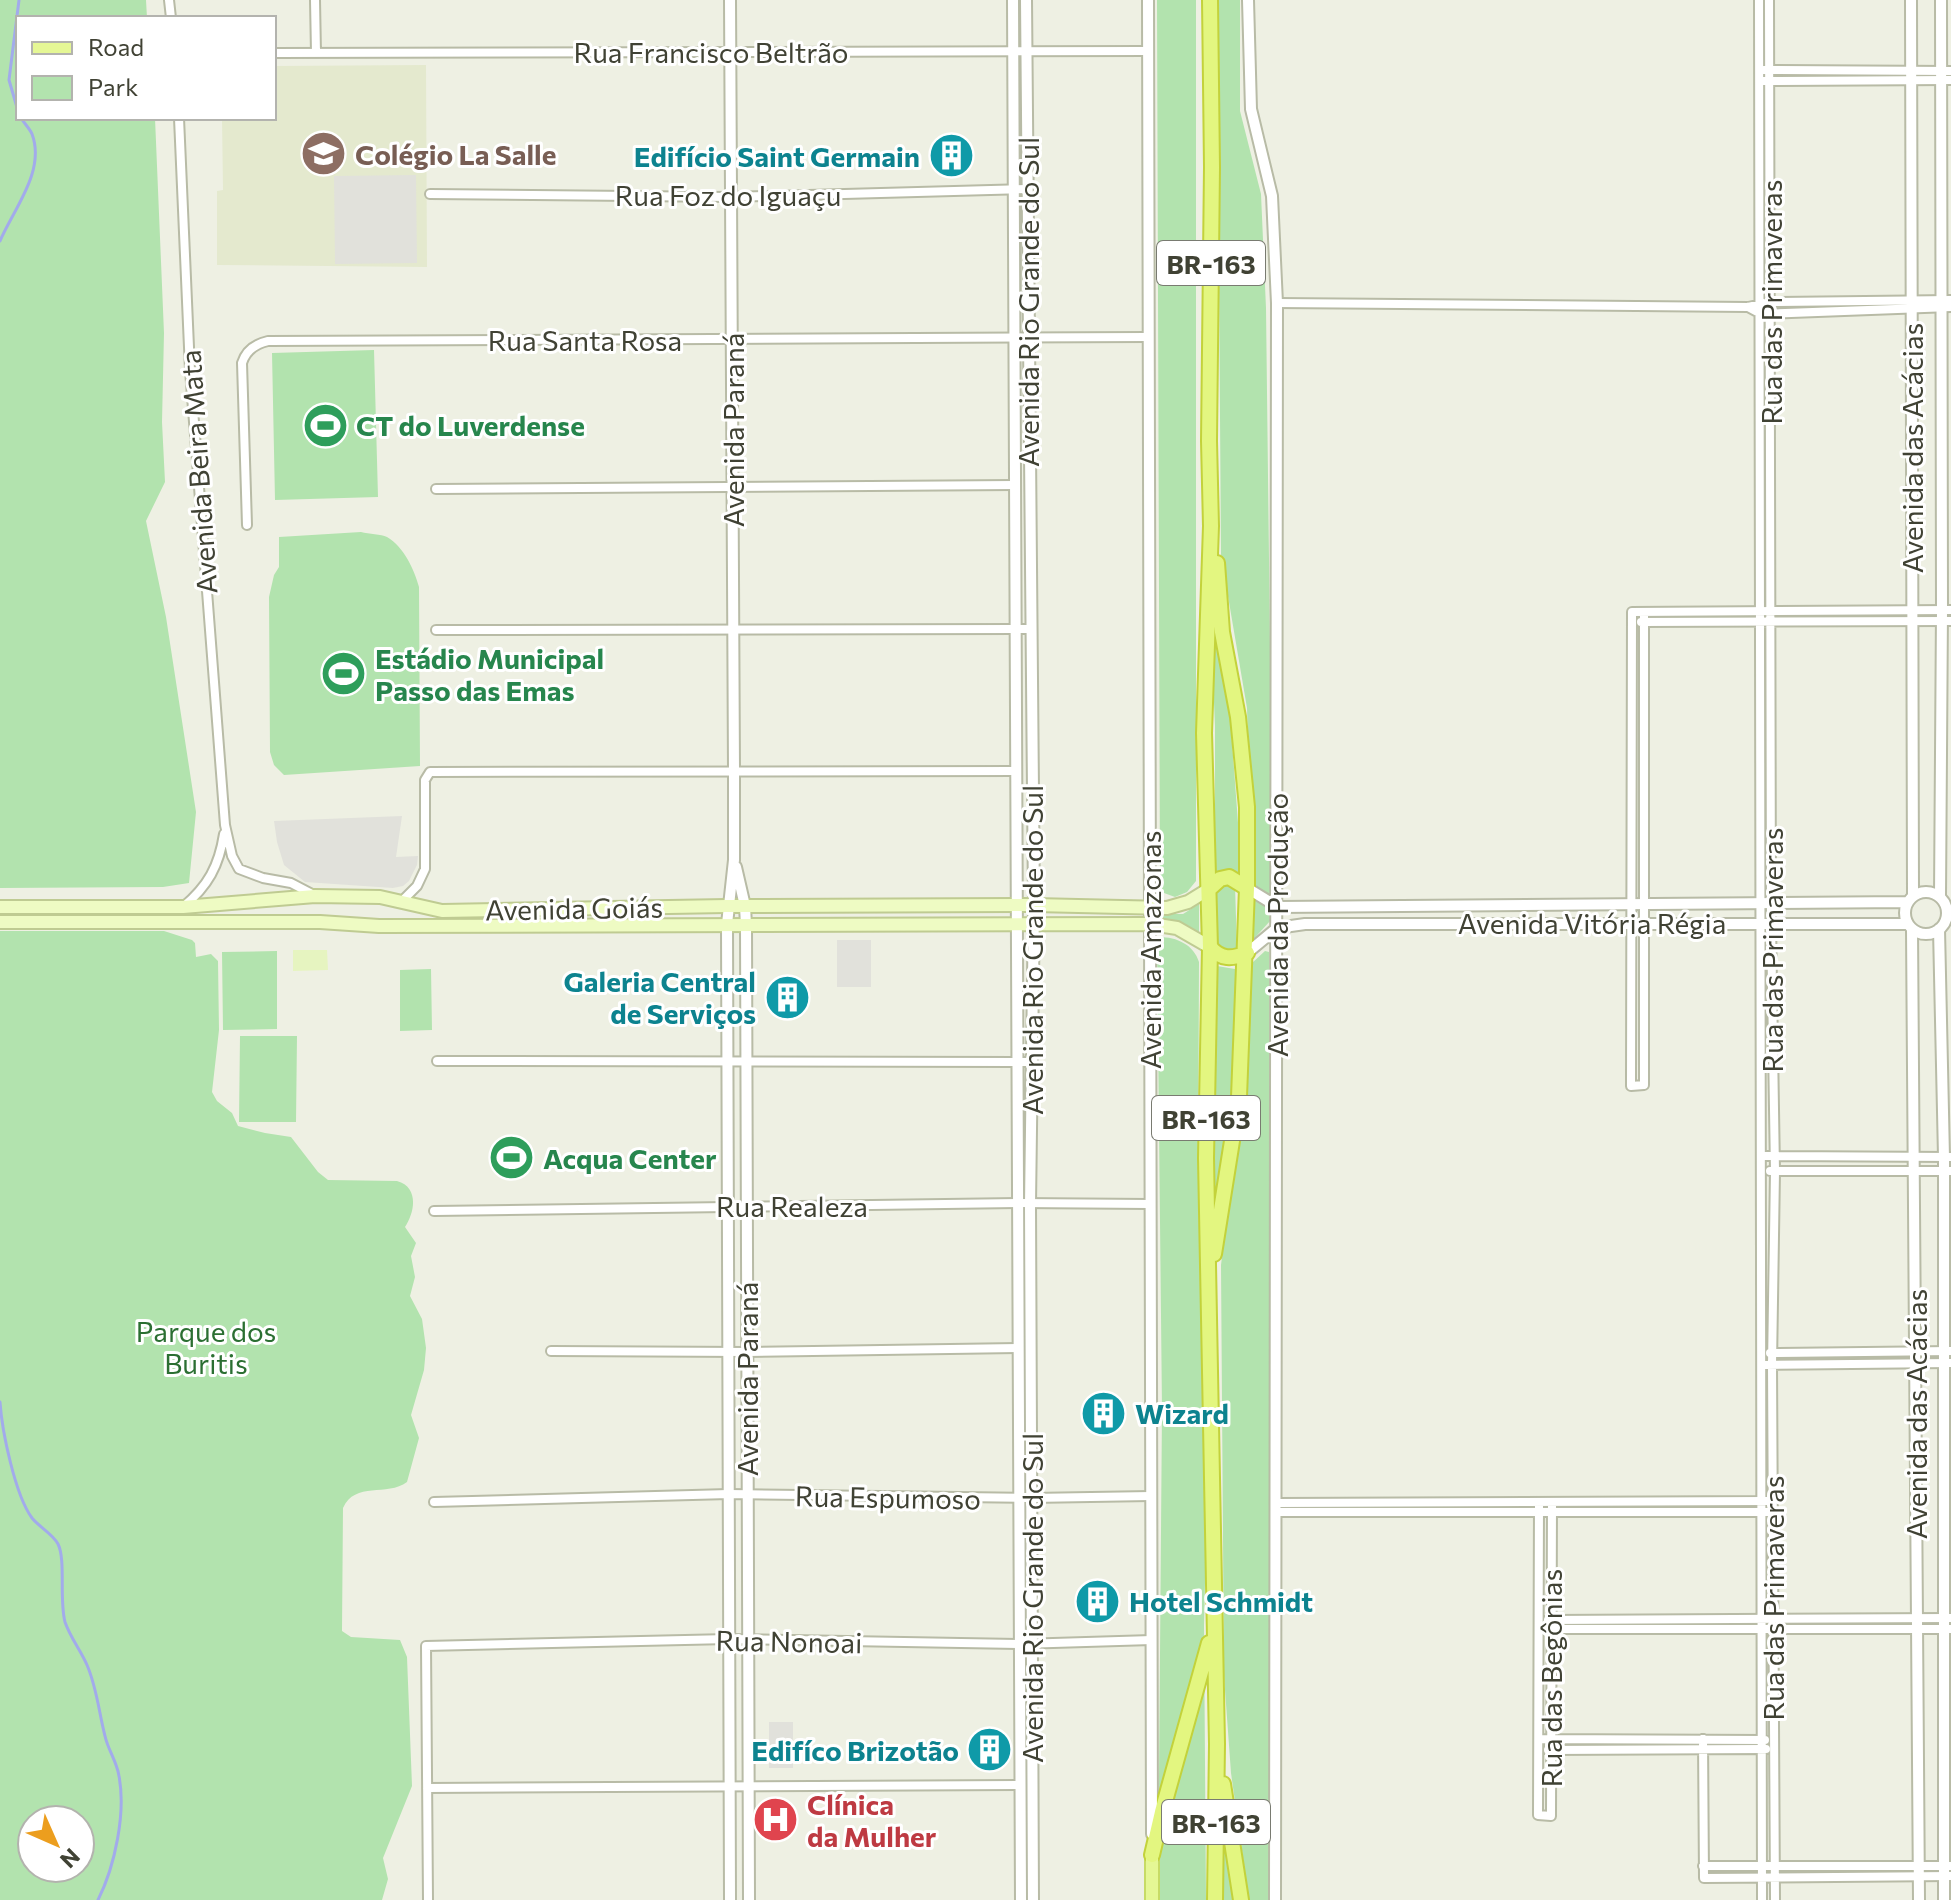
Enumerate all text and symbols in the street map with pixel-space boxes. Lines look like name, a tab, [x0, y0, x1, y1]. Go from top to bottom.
legend	[16, 16, 276, 120]
text: Road	[88, 32, 144, 61]
street label: Rua Francisco Beltrão	[574, 35, 848, 69]
text: Park	[88, 72, 138, 101]
school or university icon: Colégio La Salle	[300, 130, 348, 178]
building icon: Edifício Saint Germain	[927, 132, 975, 180]
place label: Colégio La Salle	[355, 137, 556, 171]
street label: Avenida Rio Grande do Sul	[1011, 137, 1045, 467]
place label: Edifício Saint Germain	[634, 139, 920, 173]
street label: Rua Foz do Iguaçu	[615, 178, 841, 212]
street label: Rua das Primaveras	[1754, 180, 1788, 424]
road number: BR-163	[1157, 241, 1265, 285]
street label: Rua Santa Rosa	[488, 323, 682, 357]
street label: Avenida das Acácias	[1895, 323, 1929, 573]
street label: Avenida Paraná	[716, 333, 750, 527]
street label: Avenida Beira Mata	[173, 349, 223, 595]
sports icon: CT do Luverdense	[301, 401, 349, 449]
place label: CT do Luverdense	[356, 408, 585, 442]
place label: Estádio Municipal Passo das Emas	[375, 641, 604, 707]
sports icon: Estádio Municipal Passo das Emas	[320, 650, 368, 698]
street label: Avenida Rio Grande do Sul	[1015, 785, 1049, 1115]
street label: Avenida da Produção	[1260, 793, 1294, 1057]
street label: Rua das Primaveras	[1755, 828, 1789, 1072]
street label: Avenida Amazonas	[1133, 831, 1167, 1069]
street label: Avenida Goiás	[485, 889, 663, 927]
street label: Avenida Vitória Régia	[1458, 906, 1726, 940]
place label: Galeria Central de Serviços	[563, 964, 756, 1030]
building icon: Galeria Central de Serviços	[763, 973, 811, 1021]
road number: BR-163	[1152, 1096, 1260, 1140]
sports icon: Acqua Center	[488, 1134, 536, 1182]
place label: Acqua Center	[543, 1141, 717, 1175]
street label: Rua Realeza	[716, 1189, 868, 1223]
street label: Avenida Paraná	[730, 1282, 764, 1476]
street label: Avenida das Acácias	[1899, 1289, 1933, 1539]
park label: Parque dos Buritis	[136, 1314, 276, 1380]
building icon: Wizard	[1080, 1389, 1128, 1437]
place label: Wizard	[1135, 1396, 1229, 1430]
street label: Avenida Rio Grande do Sul	[1015, 1433, 1049, 1763]
street label: Rua das Primaveras	[1756, 1476, 1790, 1720]
street label: Rua Espumoso	[795, 1478, 981, 1516]
street label: Rua das Begônias	[1534, 1569, 1568, 1787]
building icon: Hotel Schmidt	[1074, 1577, 1122, 1625]
place label: Hotel Schmidt	[1129, 1584, 1313, 1618]
street label: Rua Nonoai	[715, 1623, 863, 1659]
building icon: Edifíco Brizotão	[966, 1726, 1014, 1774]
place label: Edifíco Brizotão	[751, 1733, 959, 1767]
place label: Clínica da Mulher	[807, 1787, 937, 1853]
hospital icon: Clínica da Mulher	[752, 1796, 800, 1844]
road number: BR-163	[1162, 1800, 1270, 1844]
north arrow	[16, 1804, 96, 1884]
text: N	[55, 1843, 86, 1874]

